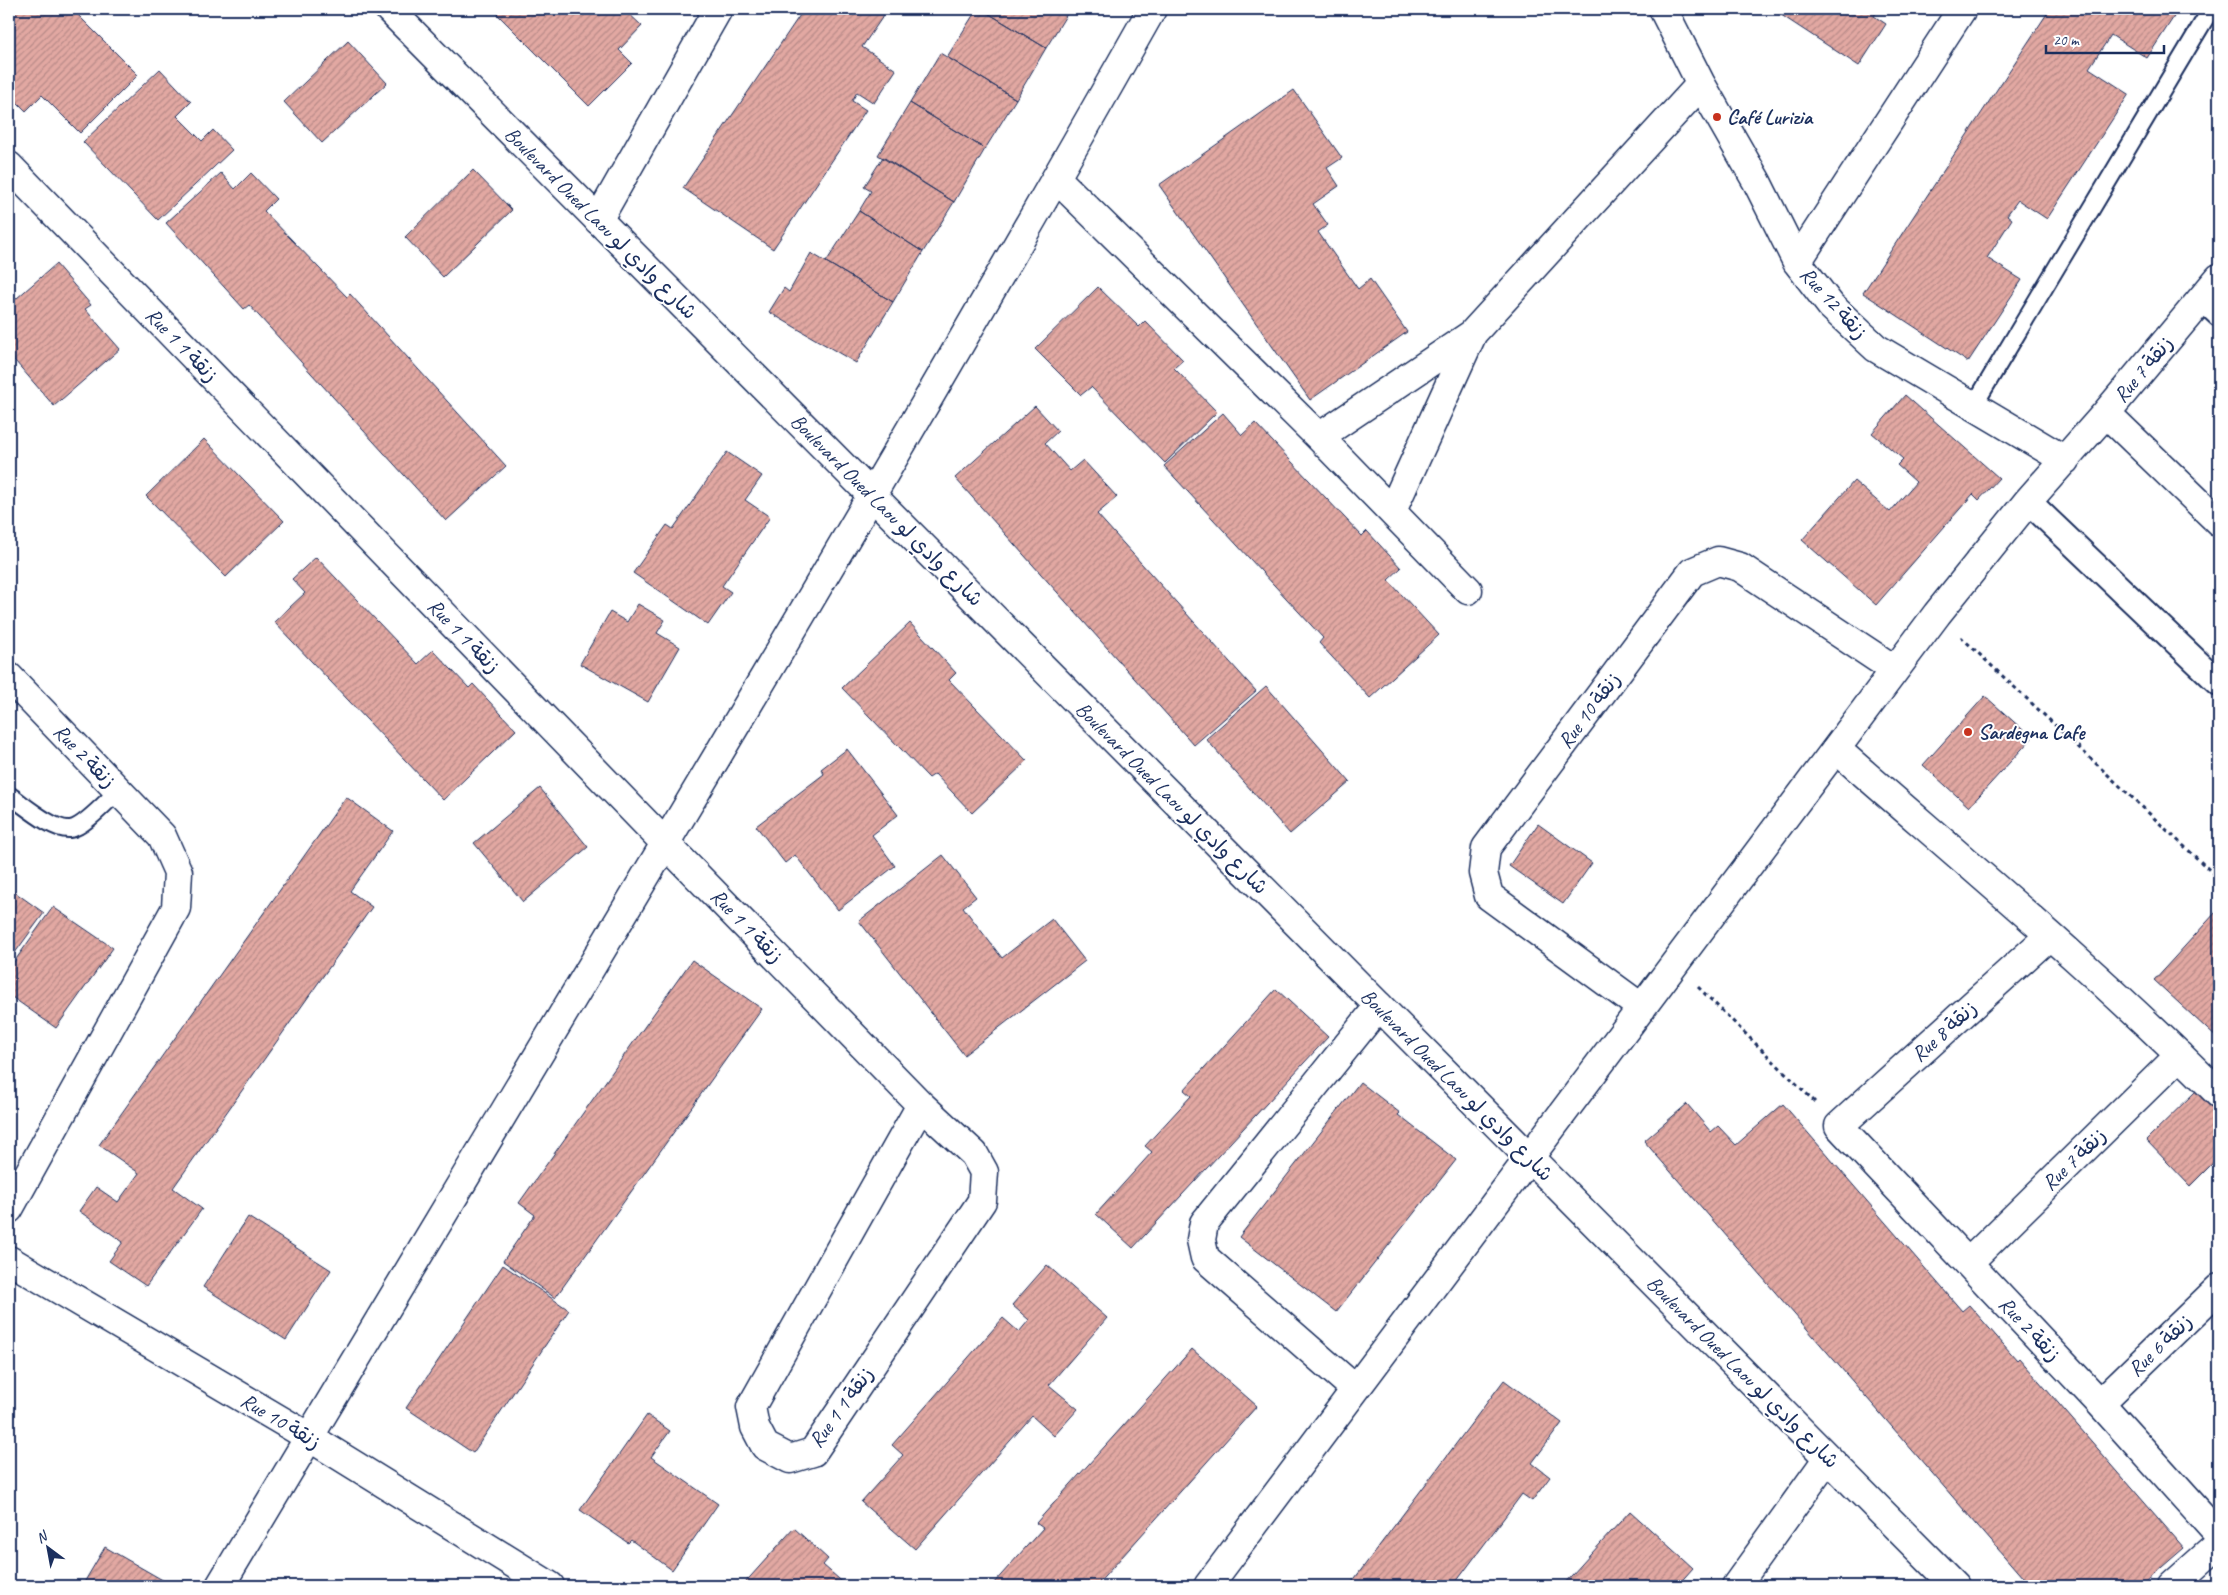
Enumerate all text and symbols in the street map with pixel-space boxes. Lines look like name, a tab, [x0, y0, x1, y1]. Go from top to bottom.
scale bar	[2046, 22, 2163, 54]
text: 20 m	[2053, 31, 2080, 50]
place label: Café Lurizia	[1727, 104, 1814, 130]
marker: Café Lurizia	[1711, 111, 1723, 123]
street label: Boulevard Oued Laou شارع وادي لو	[498, 121, 703, 326]
street label: Rue 12 زنقة	[1795, 261, 1873, 345]
street label: Rue 1 زنقة 1	[140, 302, 224, 388]
street label: Rue 7 زنقة	[2108, 330, 2178, 408]
street label: Boulevard Oued Laou شارع وادي لو	[784, 408, 989, 613]
street label: Rue 1 زنقة 1	[422, 593, 506, 679]
street label: Rue 10 زنقة	[1552, 667, 1626, 753]
street label: Boulevard Oued Laou شارع وادي لو	[1069, 696, 1274, 901]
street label: Rue 2 زنقة	[48, 718, 122, 794]
place label: Sardegna Cafe	[1978, 719, 2086, 745]
marker: Sardegna Cafe	[1962, 726, 1974, 738]
street label: Rue 1 زنقة 1	[705, 883, 789, 969]
street label: Boulevard Oued Laou شارع وادي لو	[1354, 983, 1559, 1188]
street label: Rue 8 زنقة	[1906, 995, 1982, 1067]
street label: Rue 7 زنقة	[2036, 1122, 2112, 1196]
street label: Boulevard Oued Laou شارع وادي لو	[1640, 1270, 1845, 1475]
street label: Rue 2 زنقة	[1993, 1291, 2067, 1367]
street label: Rue 6 زنقة	[2122, 1308, 2198, 1382]
street label: Rue 1 زنقة 1	[803, 1361, 879, 1453]
street label: Rue 10 زنقة	[236, 1387, 326, 1455]
north arrow	[22, 1522, 72, 1572]
text: N	[33, 1527, 52, 1547]

